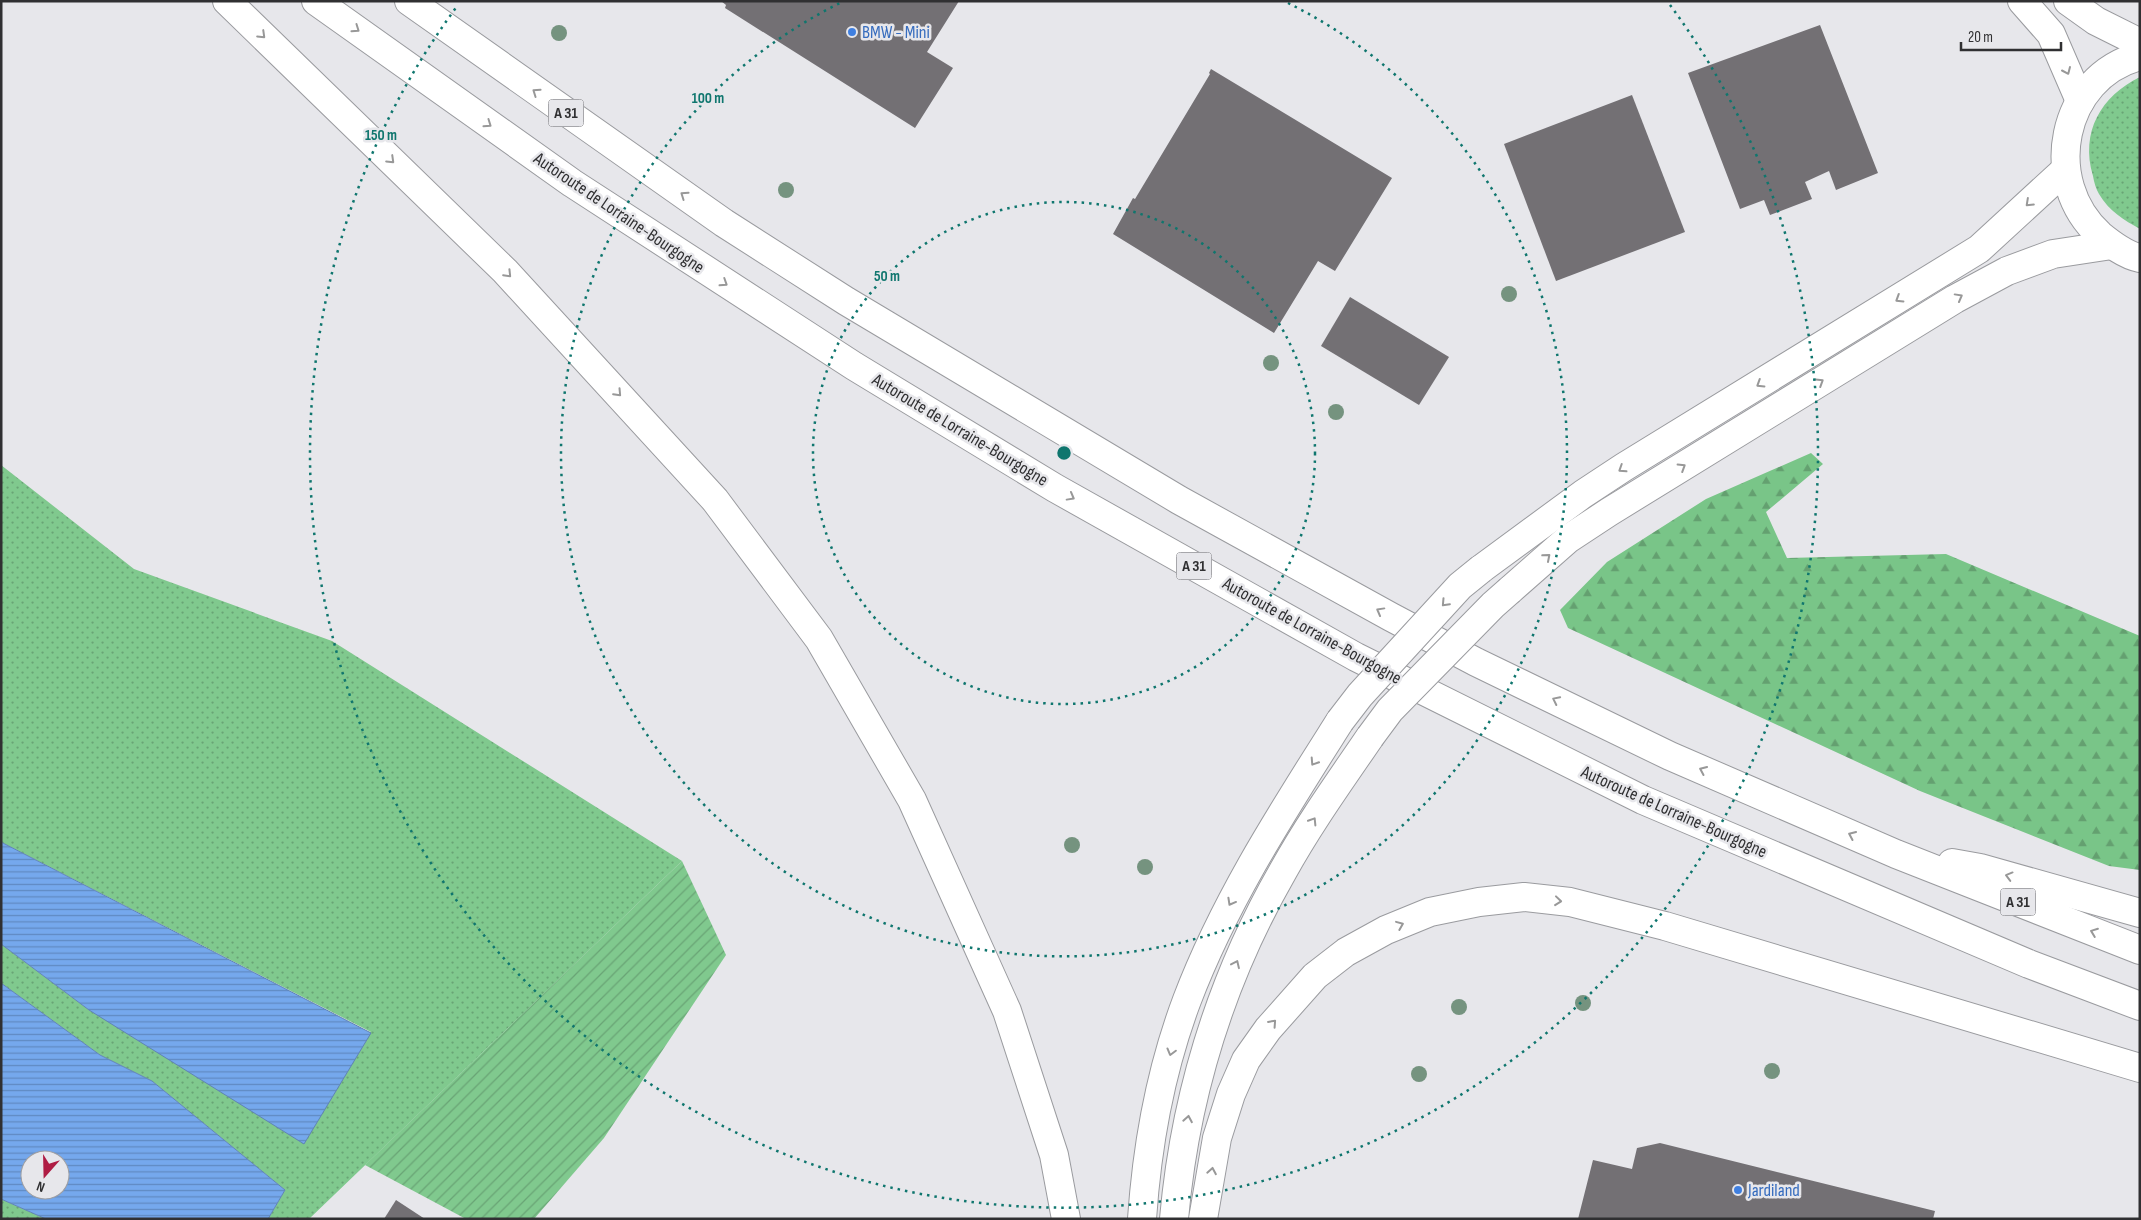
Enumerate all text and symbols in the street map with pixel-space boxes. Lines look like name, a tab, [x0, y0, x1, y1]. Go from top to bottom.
scale bar	[1961, 20, 2061, 52]
place label: BMW - Mini	[862, 22, 930, 43]
one-way arrow	[350, 24, 359, 32]
marker: BMW - Mini	[846, 26, 858, 38]
text: 20 m	[1968, 28, 1993, 47]
one-way arrow	[256, 29, 265, 38]
one-way arrow	[2060, 66, 2071, 75]
one-way arrow	[533, 89, 542, 98]
text: 100 m	[692, 89, 724, 108]
road number: A 31	[548, 100, 584, 126]
one-way arrow	[482, 118, 492, 127]
text: 150 m	[365, 126, 397, 145]
street label: Autoroute de Lorraine-Bourgogne	[529, 148, 708, 278]
one-way arrow	[385, 154, 394, 163]
one-way arrow	[680, 192, 690, 201]
one-way arrow	[2026, 197, 2035, 206]
text: 50 m	[874, 267, 900, 286]
one-way arrow	[502, 268, 511, 277]
one-way arrow	[719, 277, 728, 286]
one-way arrow	[1895, 292, 1904, 302]
one-way arrow	[1953, 293, 1962, 303]
street label: Autoroute de Lorraine-Bourgogne	[868, 369, 1052, 491]
one-way arrow	[1757, 377, 1766, 387]
one-way arrow	[1815, 379, 1824, 388]
one-way arrow	[612, 388, 621, 397]
centre of rings	[1055, 444, 1073, 462]
one-way arrow	[1618, 462, 1627, 472]
one-way arrow	[1676, 464, 1685, 474]
one-way arrow	[1066, 490, 1075, 500]
road number: A 31	[1176, 552, 1212, 580]
one-way arrow	[1541, 555, 1550, 563]
street label: Autoroute de Lorraine-Bourgogne	[1218, 573, 1405, 689]
one-way arrow	[1442, 597, 1451, 606]
one-way arrow	[1376, 607, 1385, 617]
one-way arrow	[1552, 696, 1561, 706]
one-way arrow	[1311, 757, 1320, 766]
street label: Autoroute de Lorraine-Bourgogne	[1577, 761, 1770, 862]
one-way arrow	[1699, 765, 1708, 776]
one-way arrow	[1306, 817, 1316, 826]
one-way arrow	[1848, 830, 1857, 841]
one-way arrow	[2005, 871, 2013, 881]
road number: A 31	[2000, 889, 2036, 916]
one-way arrow	[1555, 895, 1563, 906]
one-way arrow	[1227, 897, 1237, 906]
one-way arrow	[1395, 920, 1404, 931]
one-way arrow	[2091, 928, 2099, 938]
one-way arrow	[1230, 960, 1240, 969]
one-way arrow	[1267, 1019, 1276, 1028]
one-way arrow	[1166, 1048, 1177, 1057]
one-way arrow	[1183, 1114, 1193, 1123]
north arrow	[20, 1150, 70, 1200]
one-way arrow	[1206, 1166, 1216, 1175]
text: N	[34, 1177, 47, 1196]
place label: Jardiland	[1747, 1180, 1800, 1201]
marker: Jardiland	[1732, 1184, 1744, 1196]

